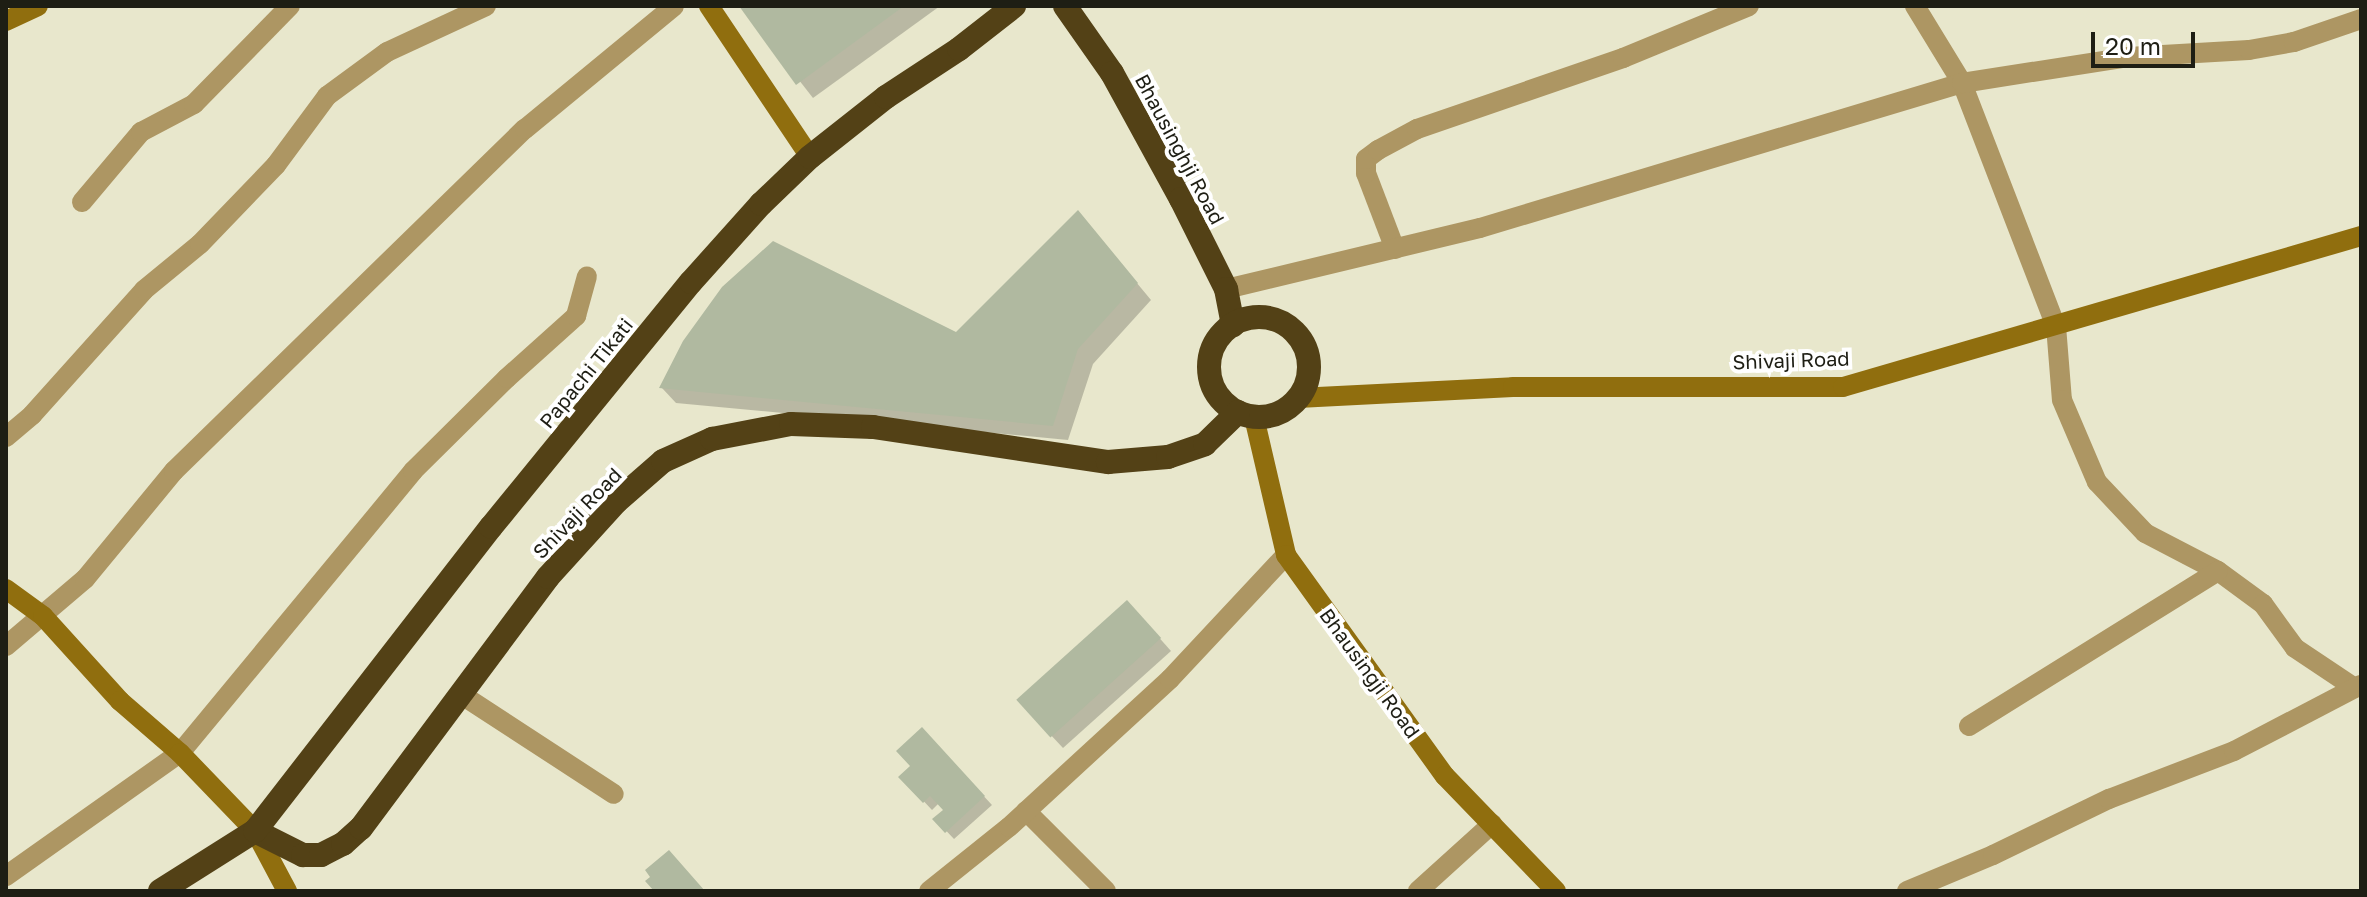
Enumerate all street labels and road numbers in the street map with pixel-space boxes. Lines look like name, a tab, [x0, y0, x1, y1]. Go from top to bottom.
street label: Bhausinghji Road	[1130, 70, 1230, 228]
street label: Papachi Tikati	[534, 313, 638, 433]
street label: Shivaji Road	[1732, 346, 1850, 374]
street label: Shivaji Road	[528, 463, 626, 563]
street label: Bhausingji Road	[1315, 603, 1425, 743]

